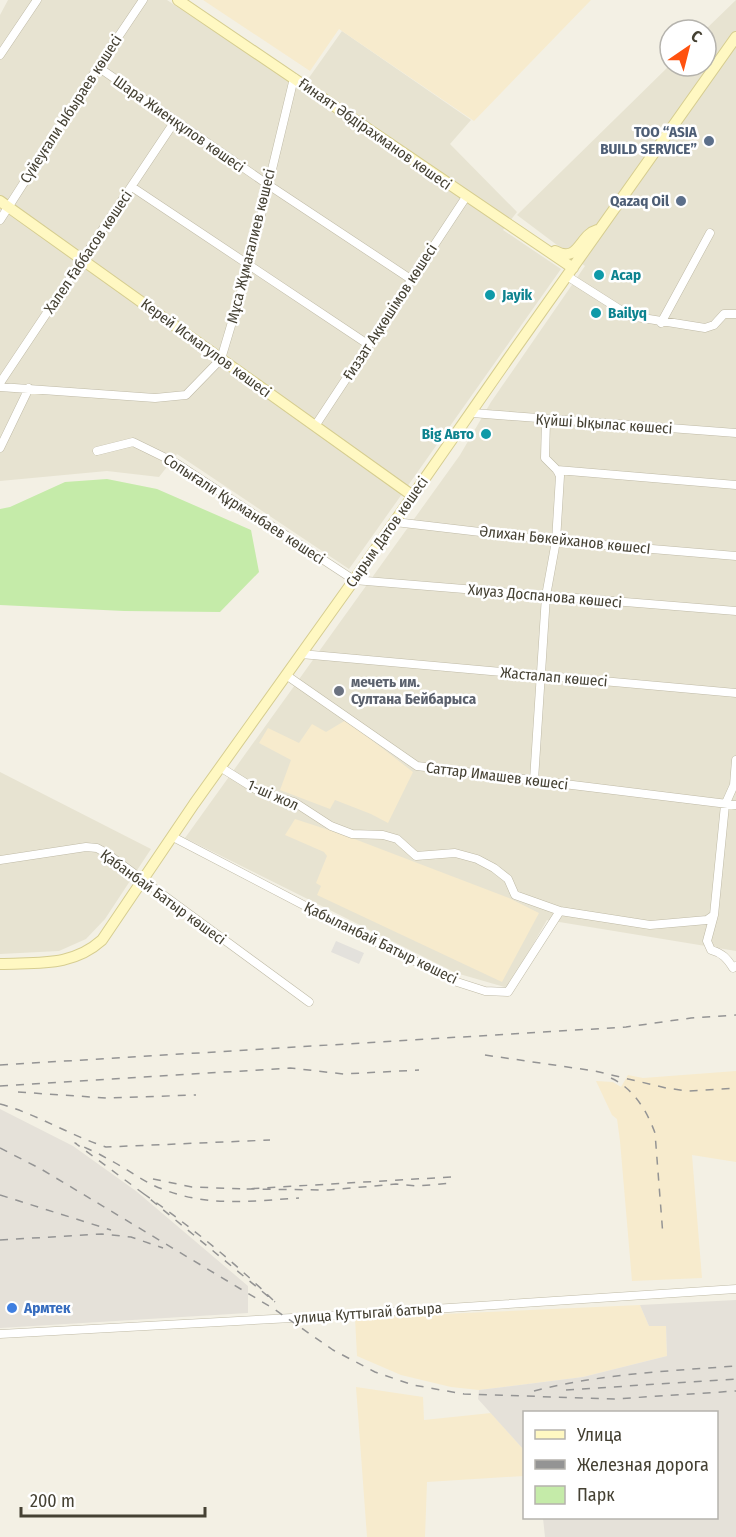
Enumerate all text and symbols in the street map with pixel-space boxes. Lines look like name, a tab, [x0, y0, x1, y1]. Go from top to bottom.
north arrow	[658, 18, 718, 78]
text: С	[687, 26, 706, 47]
street label: Сүйеуғали Ыбыраев көшесi	[16, 31, 126, 187]
street label: Шара Жиенқұлов көшесі	[110, 72, 248, 176]
street label: Ғинаят Әбдірахманов көшесі	[295, 74, 455, 194]
place label: TOO “ASIA BUILD SERVICE”	[600, 123, 698, 158]
marker: TOO “ASIA BUILD SERVICE”	[702, 134, 716, 148]
street label: Мұса Жұмағалиев көшесі	[223, 167, 279, 325]
street label: Халел Ғаббасов көшесі	[40, 187, 136, 317]
place label: Qazaq Oil	[610, 192, 670, 210]
marker: Qazaq Oil	[674, 194, 688, 208]
street label: Ғиззат Ақкөшімов көшесi	[339, 240, 441, 384]
place label: Асар	[610, 266, 641, 284]
marker: Асар	[592, 268, 606, 282]
place label: Jayik	[501, 286, 533, 304]
marker: Jayik	[483, 288, 497, 302]
street label: Керей Исмагулов көшесі	[137, 295, 275, 401]
place label: Bailyq	[608, 304, 647, 322]
marker: Bailyq	[589, 306, 603, 320]
street label: Күйші Ықылас көшесі	[535, 410, 673, 438]
place label: Big Авто	[422, 425, 474, 443]
marker: Big Авто	[479, 427, 493, 441]
street label: Сопығали Құрманбаев көшесі	[160, 450, 328, 568]
street label: Сырым Датов көшесі	[342, 473, 432, 591]
street label: Әлихан Бөкейханов көшесI	[479, 522, 651, 558]
street label: Хиуаз Доспанова көшесі	[467, 580, 623, 612]
street label: Жасталап көшесі	[500, 663, 608, 691]
place label: мечеть им. Султана Бейбарыса	[351, 673, 477, 708]
marker: мечеть им. Султана Бейбарыса	[332, 684, 346, 698]
street label: Саттар Имашев көшесі	[425, 758, 569, 794]
street label: 1-ші жол	[245, 776, 301, 814]
street label: Қабанбай Батыр көшесі	[97, 845, 229, 949]
street label: Қабыланбай Батыр көшесі	[301, 898, 461, 988]
place label: Армтек	[23, 1299, 71, 1317]
street label: улица Куттыгай батыра	[293, 1299, 443, 1327]
marker: Армтек	[5, 1301, 19, 1315]
legend	[523, 1411, 718, 1519]
text: Улица	[576, 1424, 622, 1446]
text: Железная дорога	[577, 1454, 709, 1476]
scale bar	[21, 1480, 206, 1518]
text: Парк	[577, 1484, 615, 1506]
text: 200 m	[30, 1490, 75, 1512]

